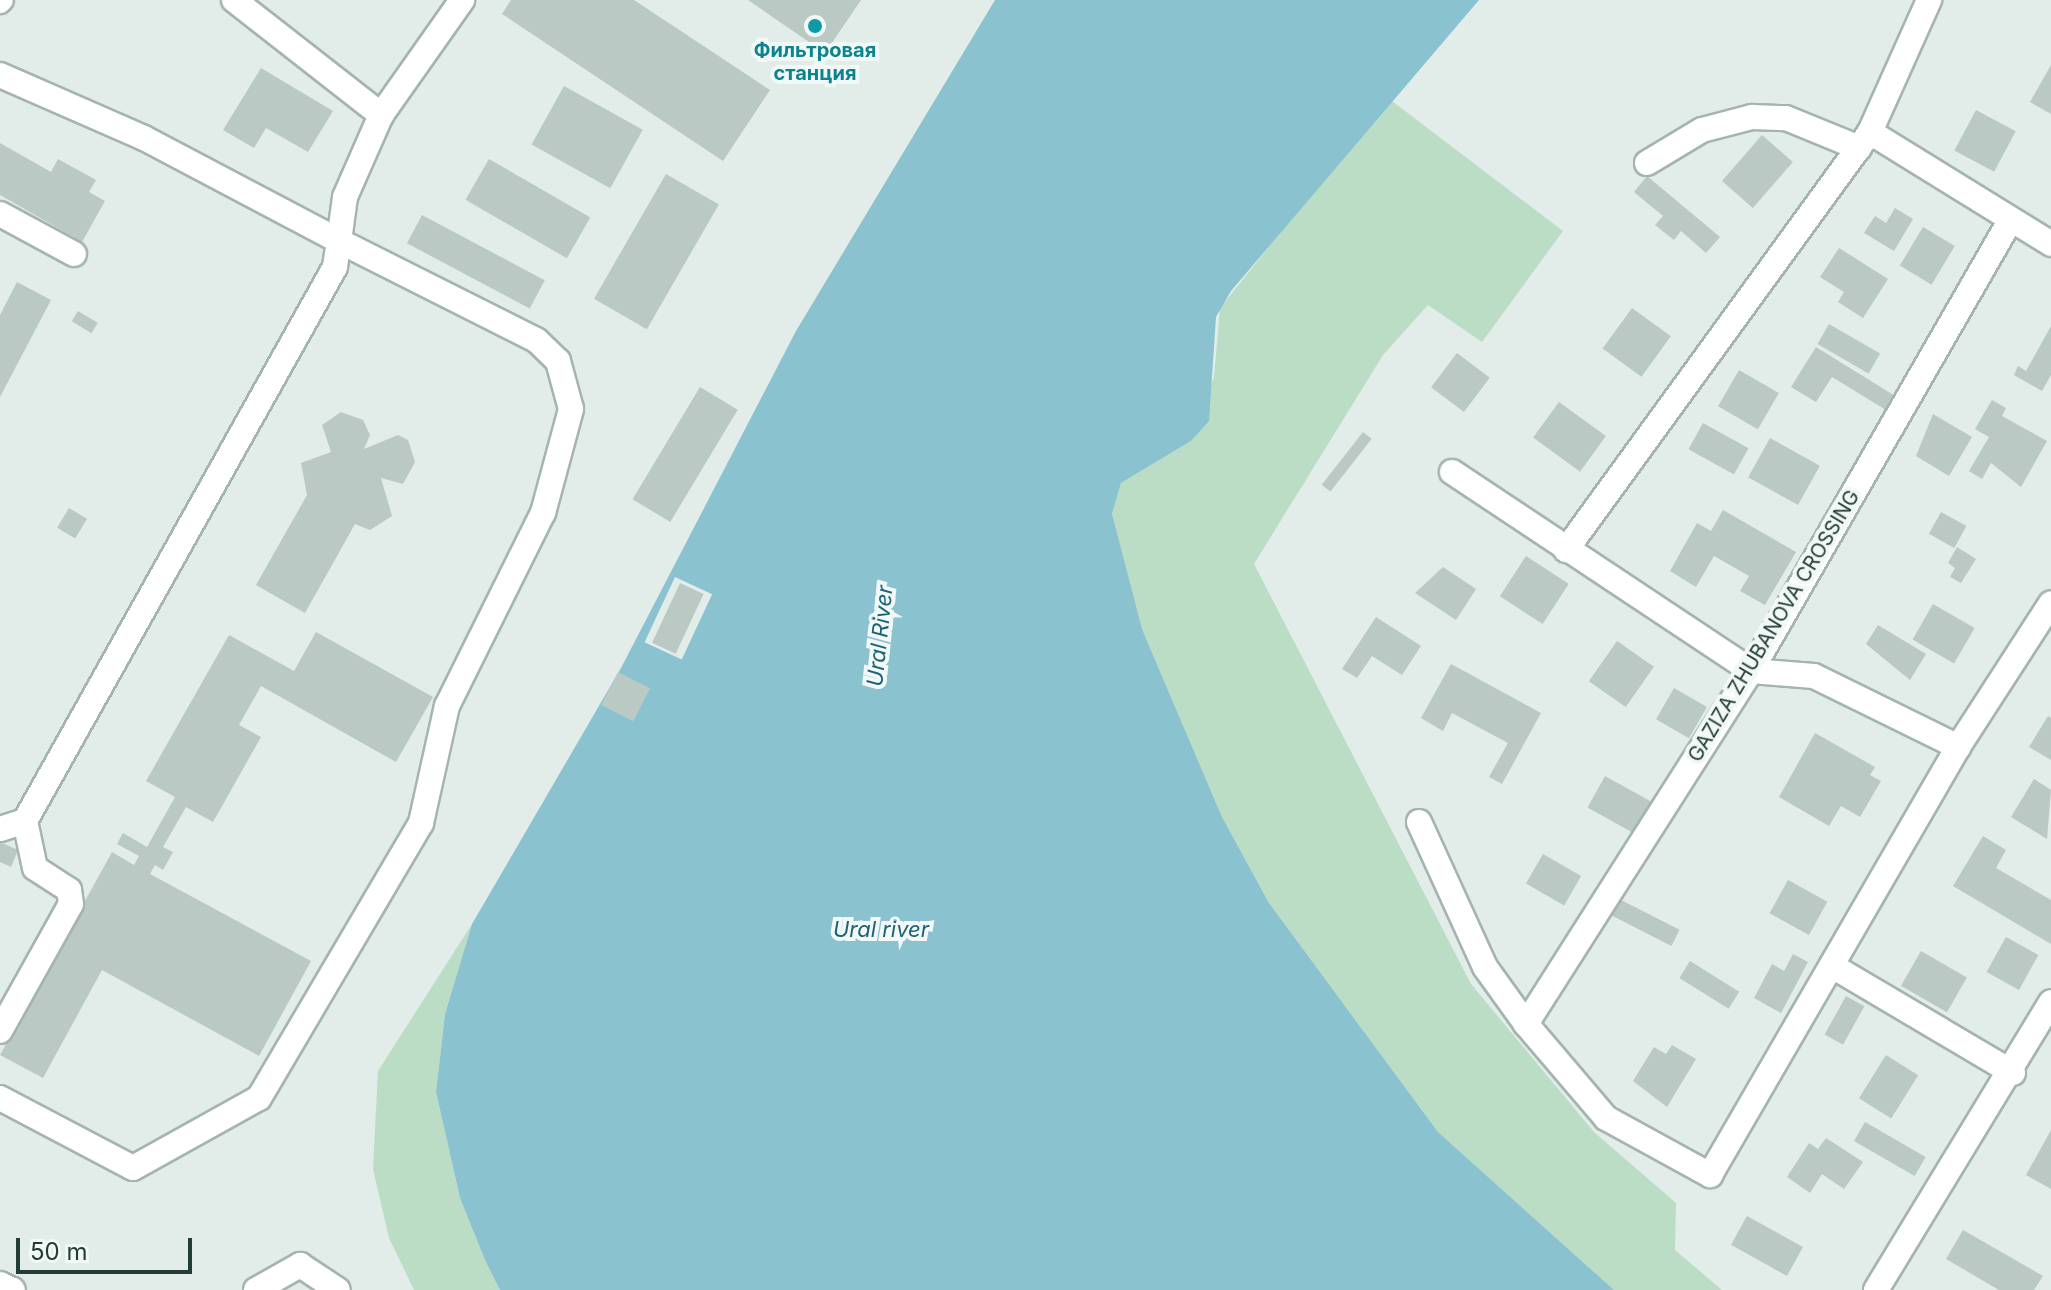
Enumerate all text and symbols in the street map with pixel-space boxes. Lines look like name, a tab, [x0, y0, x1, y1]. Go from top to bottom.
marker: Фильтровая станция	[806, 17, 824, 35]
place label: Фильтровая станция	[754, 38, 876, 85]
street label: GAZIZA ZHUBANOVA CROSSING	[1683, 486, 1865, 766]
water label: Ural River	[862, 584, 898, 688]
water label: Ural river	[833, 917, 929, 943]
scale bar	[20, 1222, 196, 1272]
text: 50 m	[30, 1237, 88, 1266]

